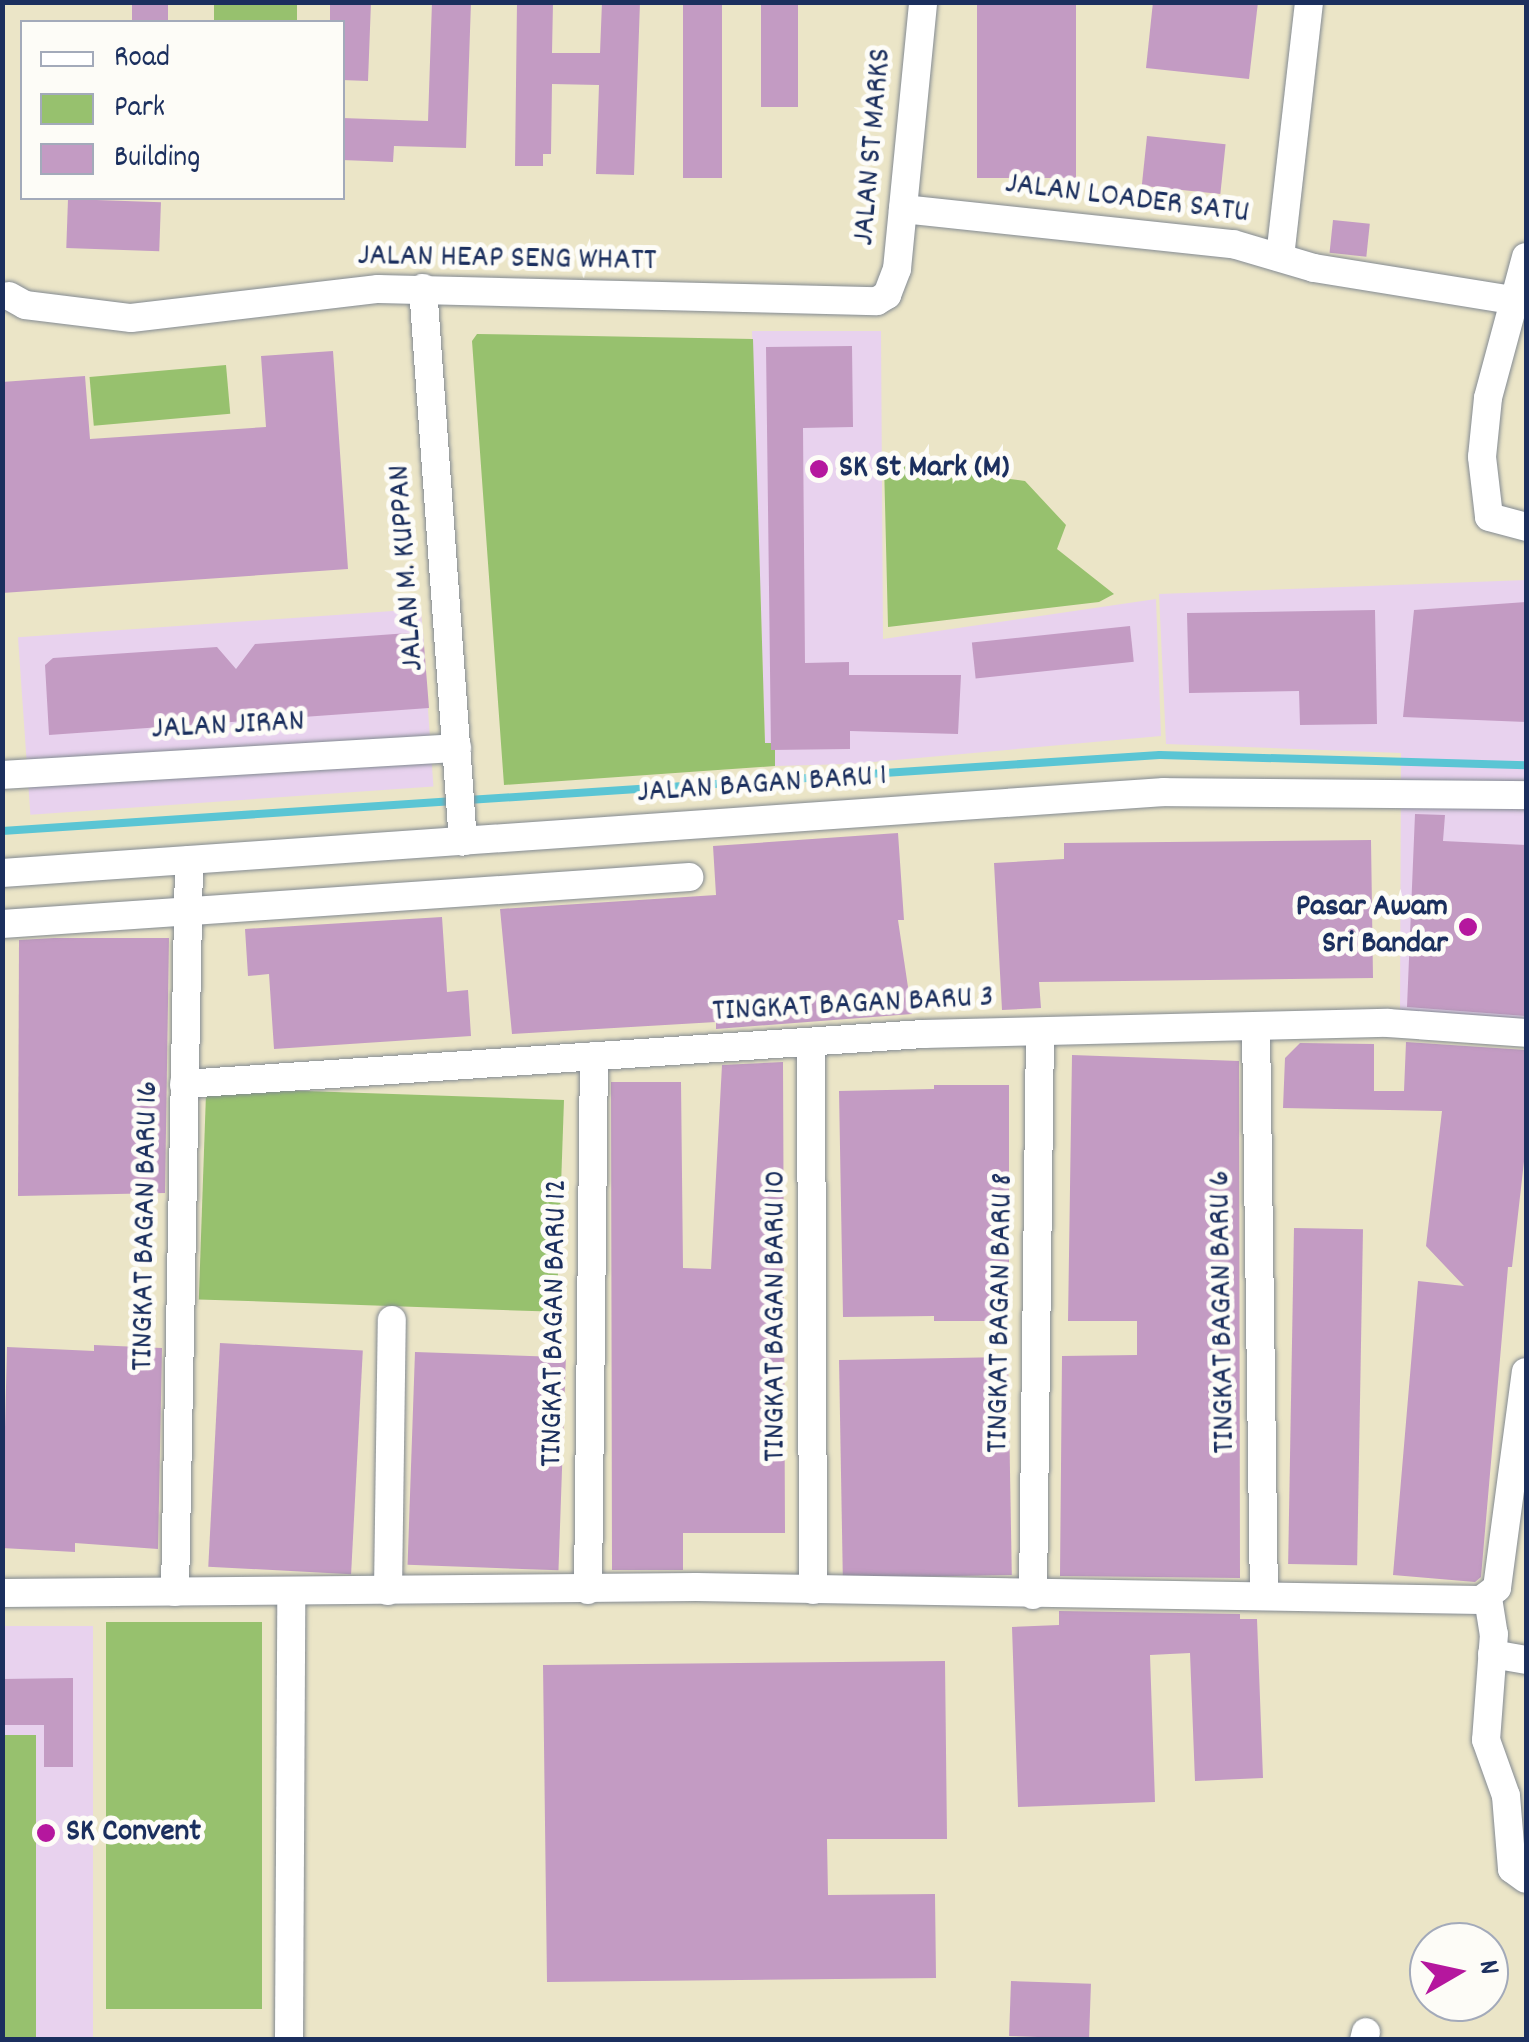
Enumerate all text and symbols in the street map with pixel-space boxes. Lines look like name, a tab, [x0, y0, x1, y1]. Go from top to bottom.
legend	[20, 20, 345, 200]
text: Road	[114, 38, 170, 81]
street label: JALAN ST MARKS	[846, 47, 902, 247]
text: Park	[114, 88, 165, 131]
text: Building	[114, 138, 200, 181]
street label: JALAN LOADER SATU	[1003, 166, 1251, 234]
street label: JALAN HEAP SENG WHATT	[357, 238, 657, 282]
place label: SK St Mark (M)	[839, 450, 1009, 488]
marker: SK St Mark (M)	[808, 458, 830, 480]
street label: JALAN M. KUPPAN	[382, 464, 434, 672]
street label: JALAN JIRAN	[150, 704, 306, 750]
street label: JALAN BAGAN BARU 1	[636, 758, 888, 814]
place label: Pasar Awam Sri Bandar	[1296, 890, 1448, 965]
marker: Pasar Awam Sri Bandar	[1457, 916, 1479, 938]
street label: TINGKAT BAGAN BARU 3	[711, 979, 995, 1033]
street label: TINGKAT BAGAN BARU 16	[125, 1081, 169, 1371]
street label: TINGKAT BAGAN BARU 10	[758, 1170, 796, 1462]
street label: TINGKAT BAGAN BARU 6	[1202, 1170, 1246, 1454]
street label: TINGKAT BAGAN BARU 8	[980, 1173, 1024, 1453]
street label: TINGKAT BAGAN BARU 12	[534, 1178, 578, 1468]
place label: SK Convent	[66, 1814, 201, 1852]
marker: SK Convent	[35, 1822, 57, 1844]
north arrow	[1409, 1922, 1509, 2022]
text: N	[1466, 1958, 1507, 1978]

